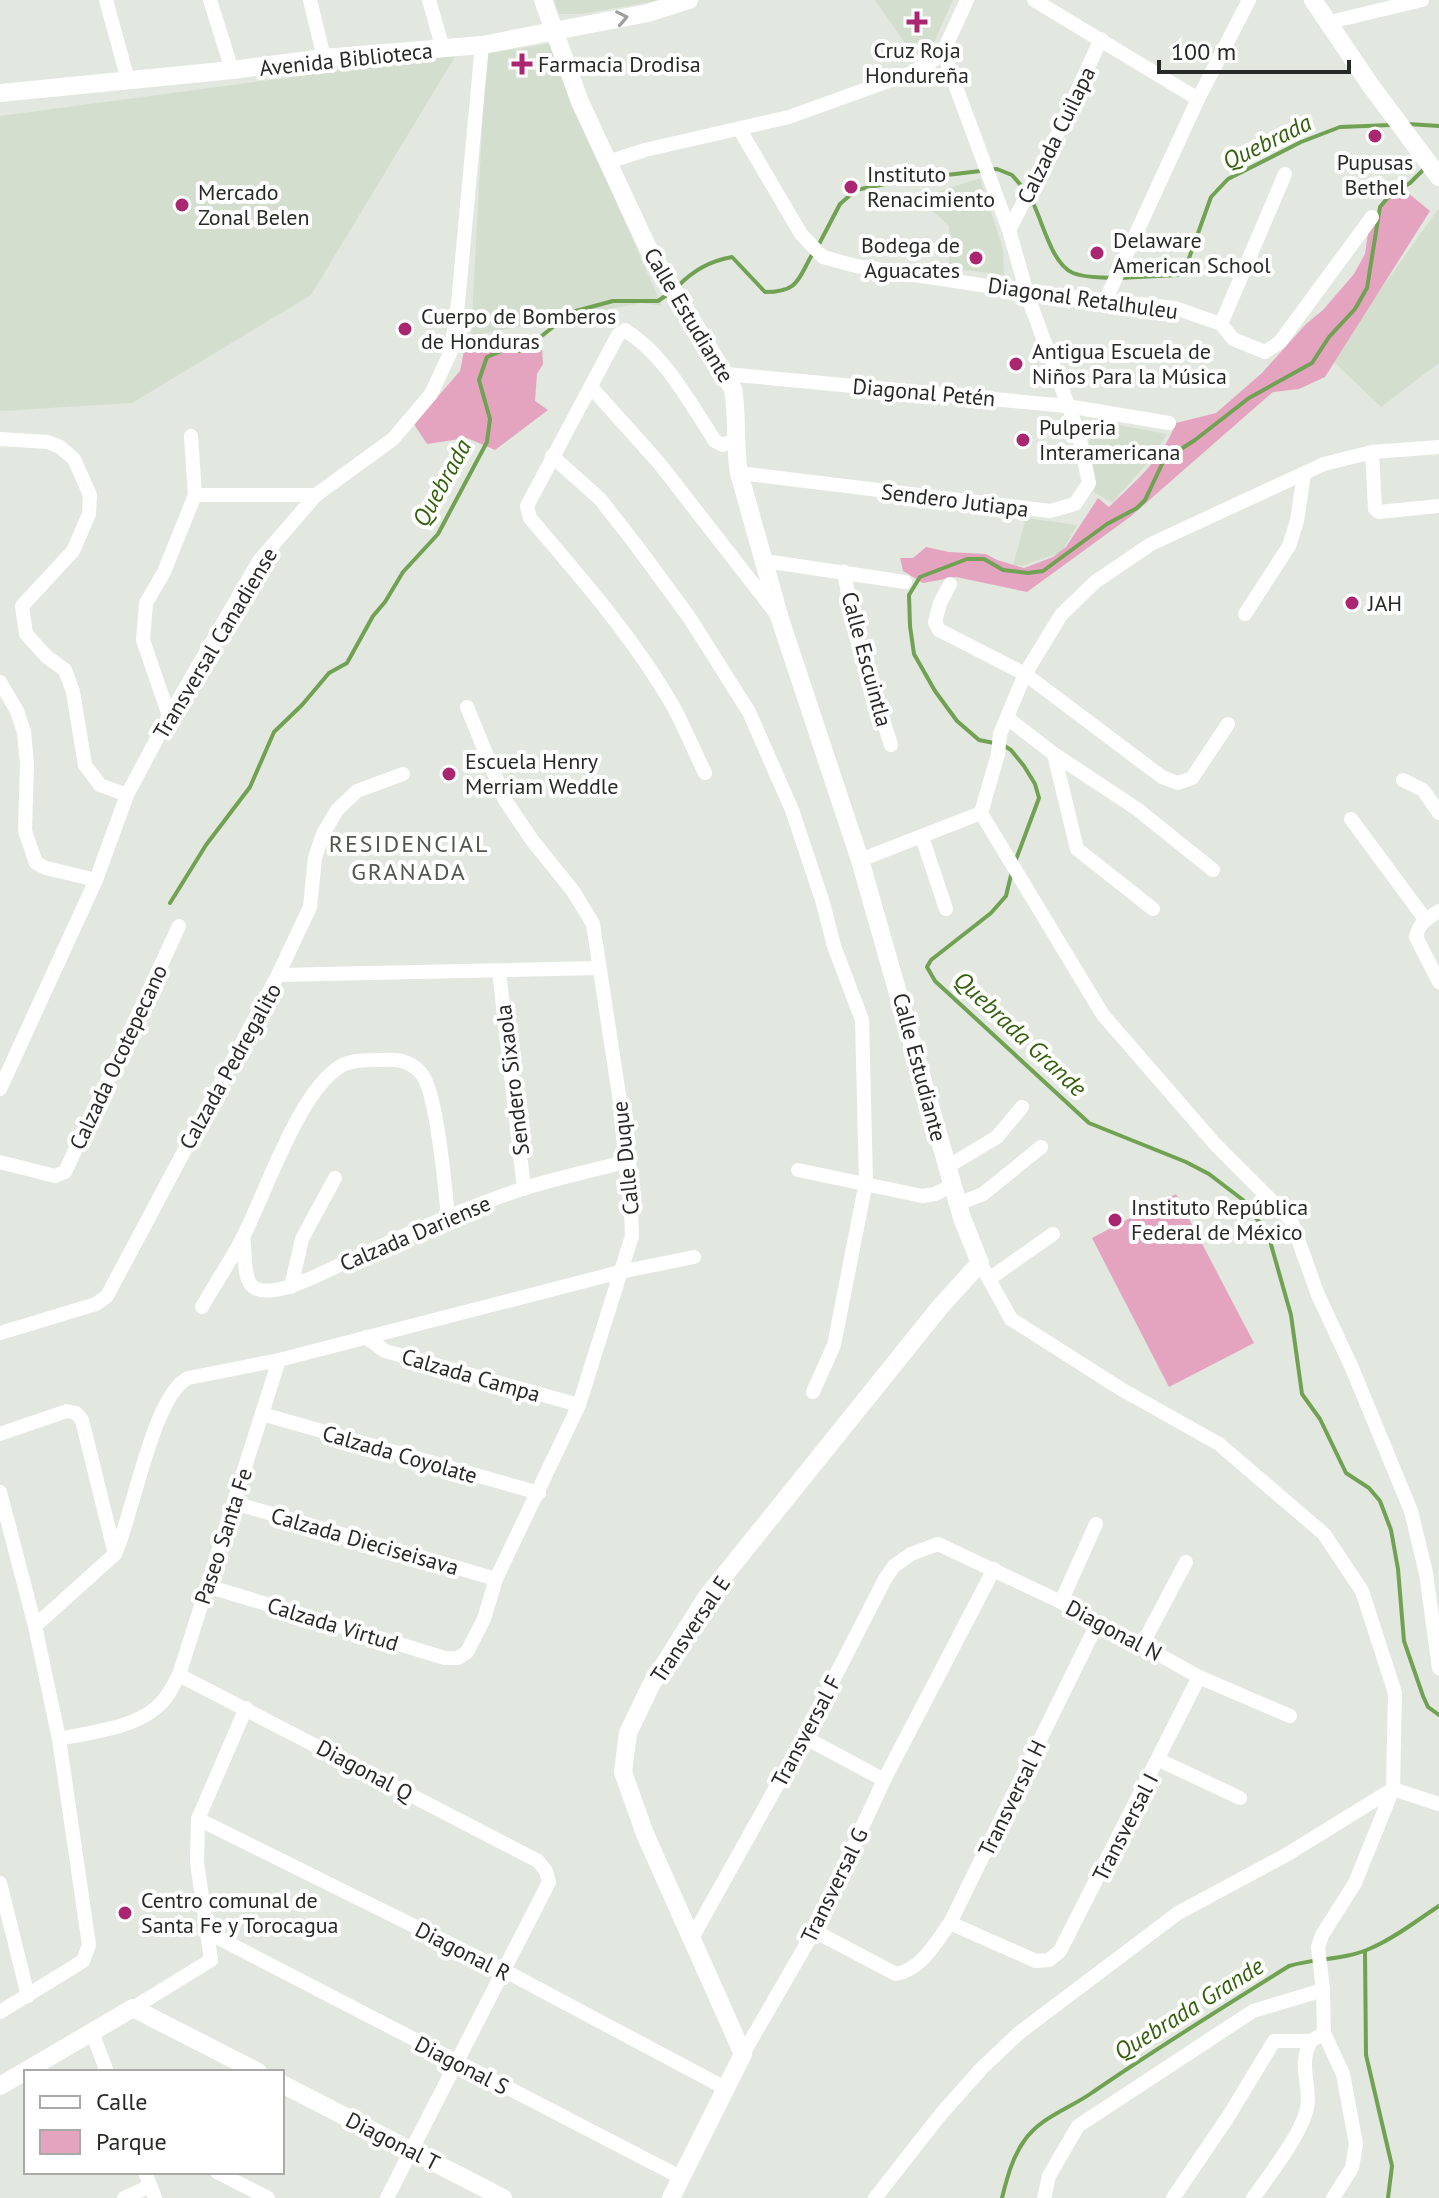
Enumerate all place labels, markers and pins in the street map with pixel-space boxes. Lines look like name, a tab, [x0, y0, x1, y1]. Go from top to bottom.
marker: Cruz Roja Hondureña	[906, 11, 928, 33]
place label: Cruz Roja Hondureña	[865, 36, 969, 89]
place label: Farmacia Drodisa	[538, 50, 701, 78]
marker: Farmacia Drodisa	[513, 55, 531, 73]
marker: Pupusas Bethel	[1366, 127, 1384, 145]
place label: Pupusas Bethel	[1337, 148, 1413, 201]
place label: Instituto Renacimiento	[867, 160, 995, 213]
place label: Mercado Zonal Belen	[198, 178, 310, 231]
marker: Instituto Renacimiento	[842, 178, 860, 196]
marker: Mercado Zonal Belen	[173, 196, 191, 214]
place label: Delaware American School	[1113, 226, 1271, 279]
place label: Bodega de Aguacates	[861, 231, 960, 284]
marker: Delaware American School	[1088, 244, 1106, 262]
marker: Bodega de Aguacates	[967, 249, 985, 267]
place label: Cuerpo de Bomberos de Honduras	[421, 302, 616, 355]
marker: Cuerpo de Bomberos de Honduras	[396, 320, 414, 338]
place label: Antigua Escuela de Niños Para la Música	[1032, 337, 1227, 390]
marker: Antigua Escuela de Niños Para la Música	[1007, 355, 1025, 373]
place label: Pulperia Interamericana	[1039, 413, 1180, 466]
marker: Pulperia Interamericana	[1014, 431, 1032, 449]
place label: JAH	[1367, 589, 1402, 617]
marker: JAH	[1343, 594, 1361, 612]
place label: Escuela Henry Merriam Weddle	[465, 747, 618, 800]
marker: Escuela Henry Merriam Weddle	[440, 765, 458, 783]
place label: Instituto República Federal de México	[1131, 1193, 1308, 1246]
marker: Instituto República Federal de México	[1106, 1211, 1124, 1229]
place label: Centro comunal de Santa Fe y Torocagua	[141, 1886, 339, 1939]
marker: Centro comunal de Santa Fe y Torocagua	[116, 1904, 134, 1922]

